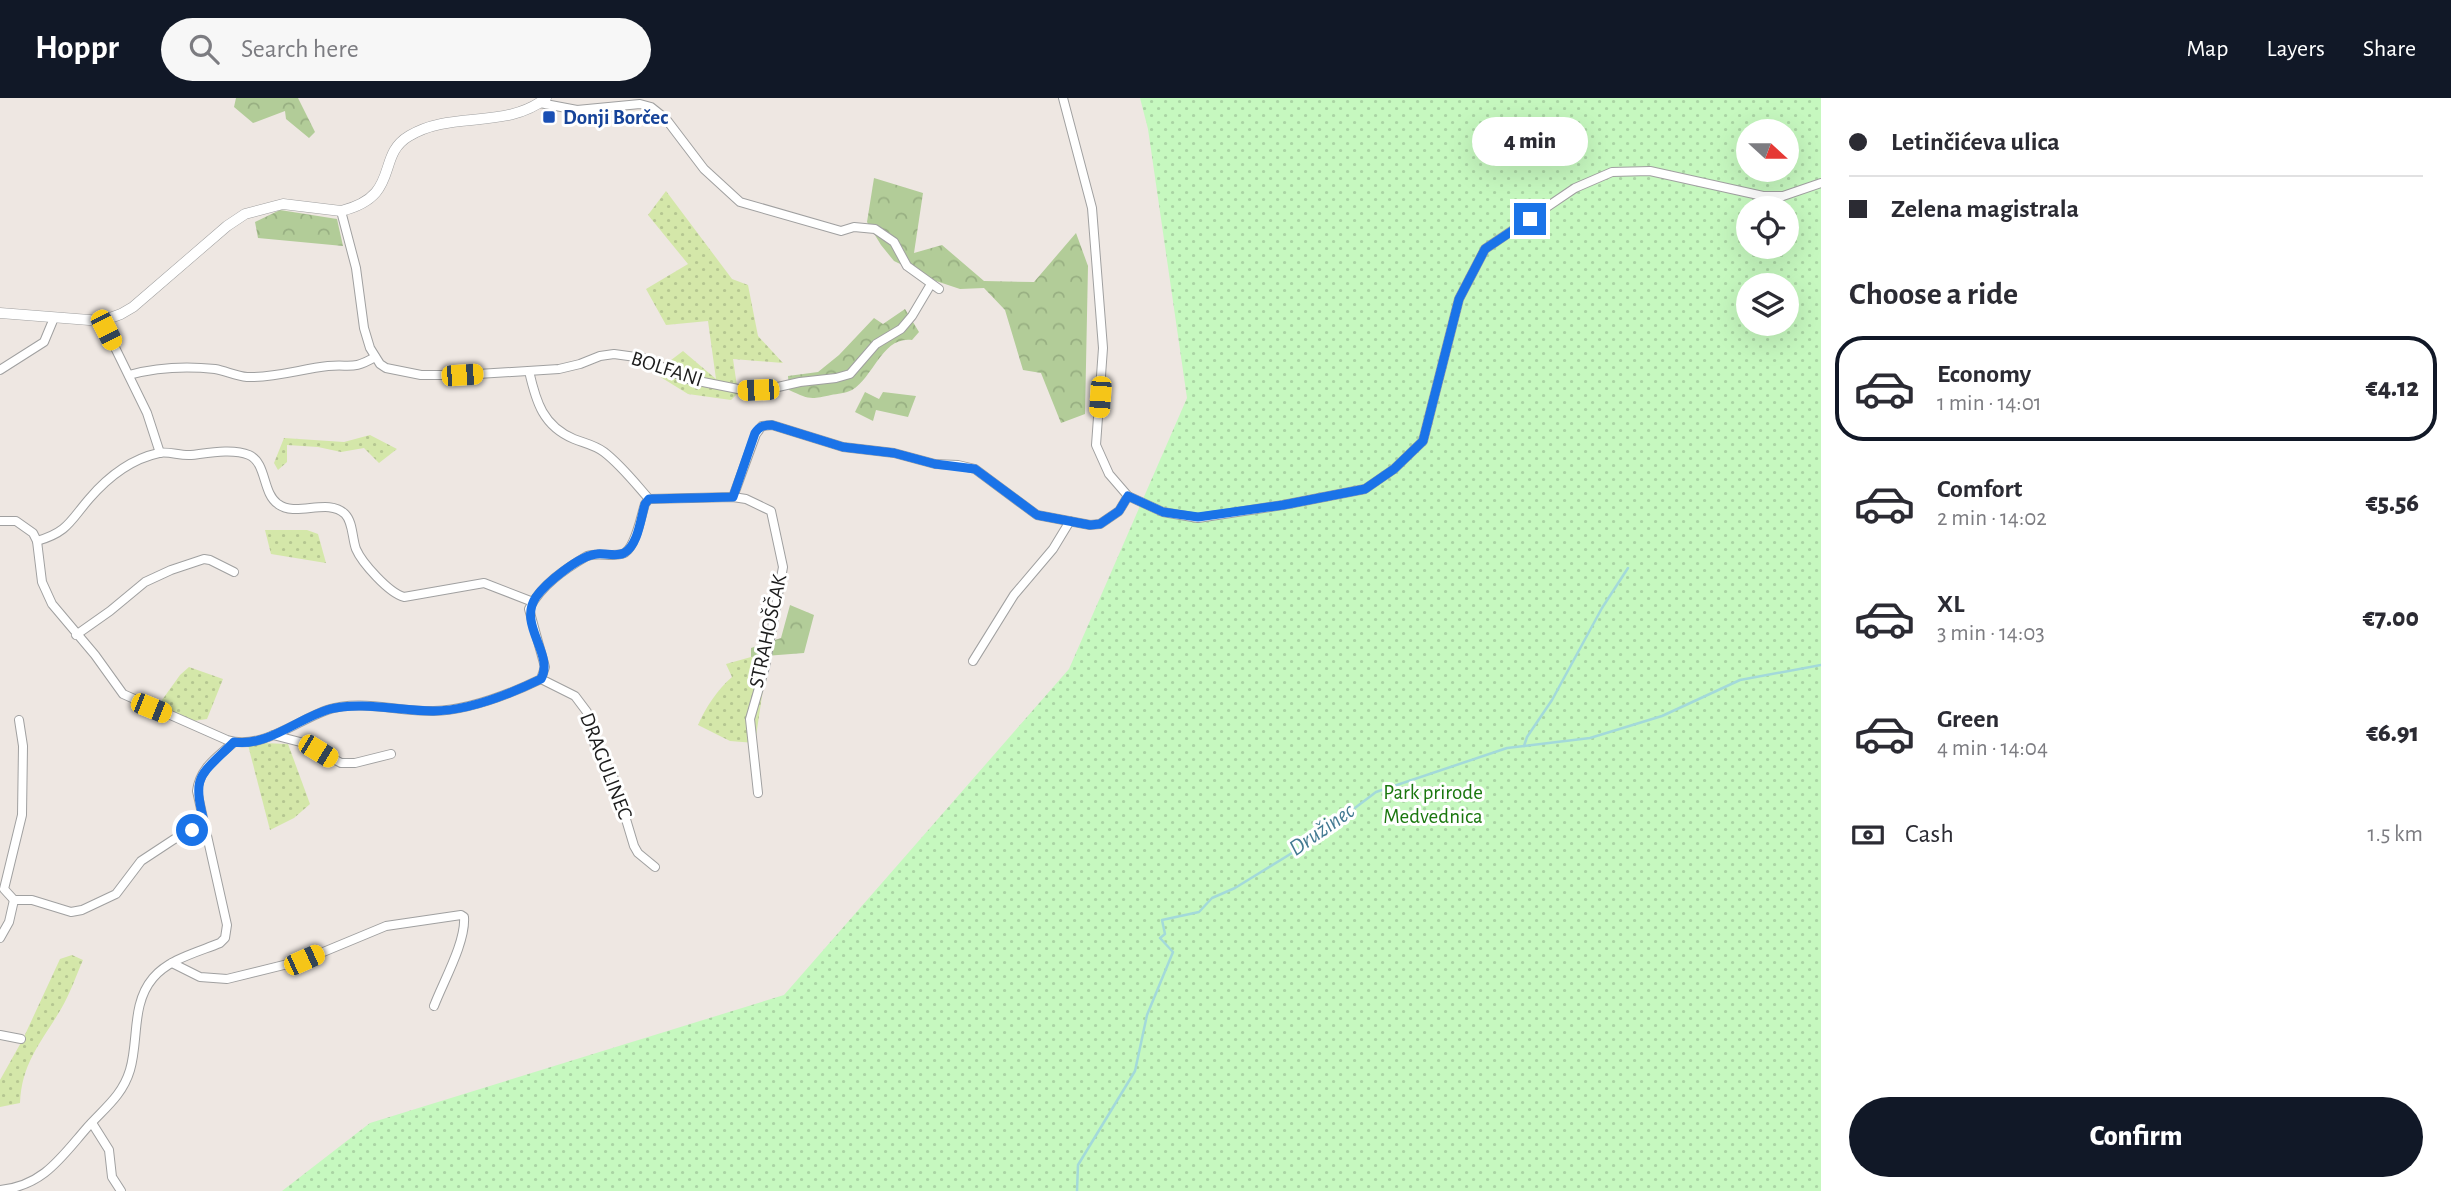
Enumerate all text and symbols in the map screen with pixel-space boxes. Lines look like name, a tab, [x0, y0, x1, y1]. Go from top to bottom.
search box	[161, 18, 651, 81]
icon: search	[185, 30, 223, 68]
text: Hoppr	[35, 32, 119, 65]
text: Search here	[241, 36, 359, 62]
text: Map	[2186, 37, 2228, 61]
text: Layers	[2266, 37, 2325, 61]
text: Share	[2363, 37, 2416, 61]
place label: Donji Borčec	[563, 107, 668, 128]
marker: Donji Borčec	[541, 109, 557, 125]
callout: 4 min	[1472, 117, 1588, 166]
north arrow	[1736, 119, 1799, 182]
map controls	[1736, 119, 1799, 336]
text: Letinčićeva ulica	[1891, 129, 2060, 155]
text: 4 min	[1504, 130, 1556, 153]
button: locate	[1736, 196, 1799, 259]
text: Zelena magistrala	[1891, 196, 2079, 222]
route end	[1514, 203, 1546, 235]
button: layers	[1736, 273, 1799, 336]
text: Choose a ride	[1849, 278, 2018, 310]
car	[88, 307, 125, 353]
street label: BOLFANI	[629, 348, 705, 390]
icon: car	[1853, 357, 1916, 420]
text: Economy	[1937, 361, 2031, 387]
car	[441, 363, 484, 387]
car	[1089, 375, 1112, 419]
text: €4.12	[2366, 375, 2419, 401]
car	[737, 379, 780, 401]
text: 1 min · 14:01	[1937, 392, 2042, 415]
icon: car	[1853, 472, 1916, 535]
text: Comfort	[1937, 476, 2022, 502]
text: €5.56	[2366, 490, 2419, 516]
text: 2 min · 14:02	[1937, 507, 2047, 530]
street label: STRAHOŠČAK	[744, 571, 790, 690]
icon: car	[1853, 587, 1916, 650]
text: XL	[1937, 591, 1964, 617]
text: €7.00	[2363, 605, 2419, 631]
text: 3 min · 14:03	[1937, 622, 2045, 645]
car	[128, 690, 175, 726]
icon: car	[1853, 702, 1916, 765]
text: Green	[1937, 706, 1999, 732]
street label: DRAGULINEC	[576, 710, 636, 822]
text: €6.91	[2366, 720, 2419, 746]
car	[295, 731, 342, 771]
text: 4 min · 14:04	[1937, 737, 2048, 760]
park label: Park prirode Medvednica	[1383, 782, 1483, 827]
water label: Družinec	[1285, 799, 1359, 861]
route start	[176, 814, 208, 846]
icon: cash	[1849, 816, 1887, 854]
text: Cash	[1905, 821, 1954, 847]
text: 1.5 km	[2368, 823, 2423, 846]
car	[281, 942, 328, 978]
button: Confirm	[1849, 1097, 2423, 1177]

